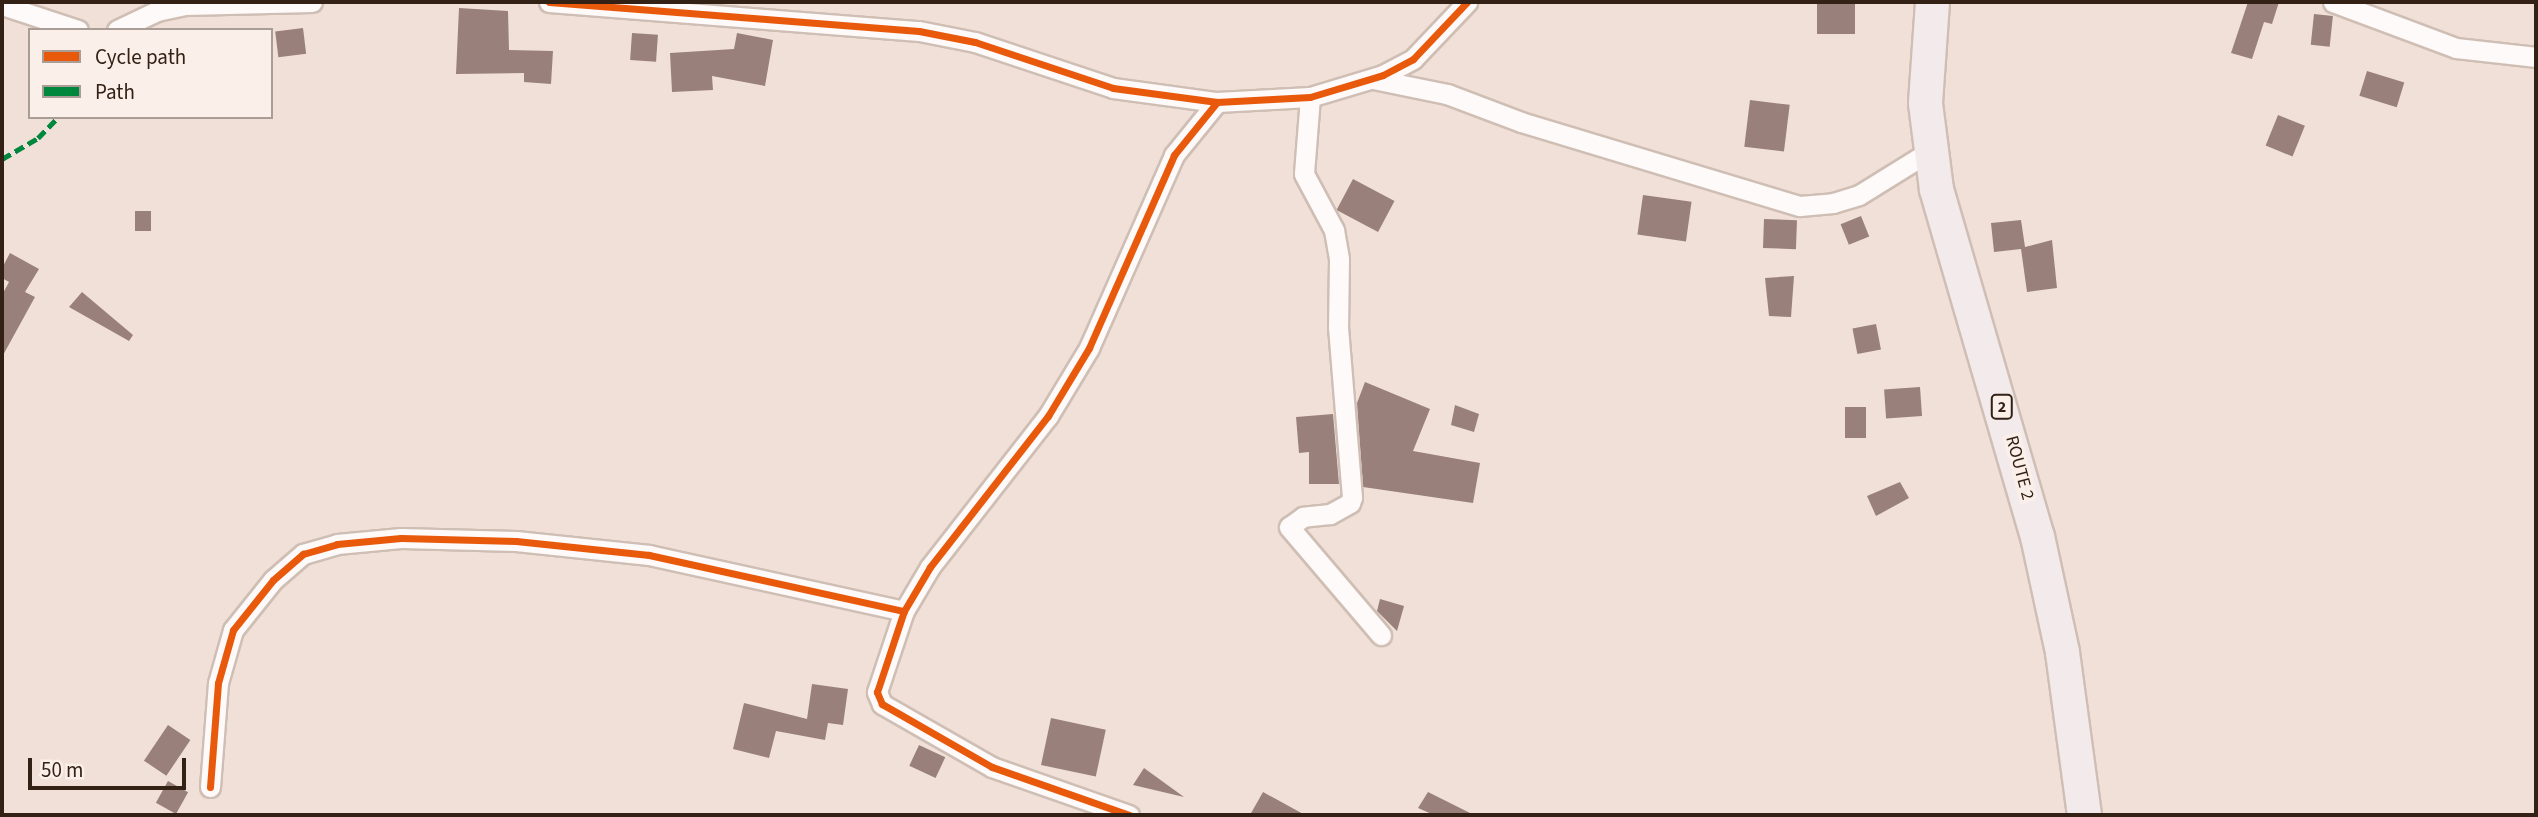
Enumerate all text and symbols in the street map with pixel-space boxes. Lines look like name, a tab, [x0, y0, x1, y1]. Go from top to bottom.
legend	[28, 28, 273, 119]
text: Cycle path	[95, 42, 186, 72]
text: Path	[95, 77, 135, 107]
road number: 2	[1990, 394, 2014, 420]
street label: ROUTE 2	[2000, 434, 2038, 502]
scale bar	[32, 744, 189, 788]
text: 50 m	[41, 755, 83, 785]

